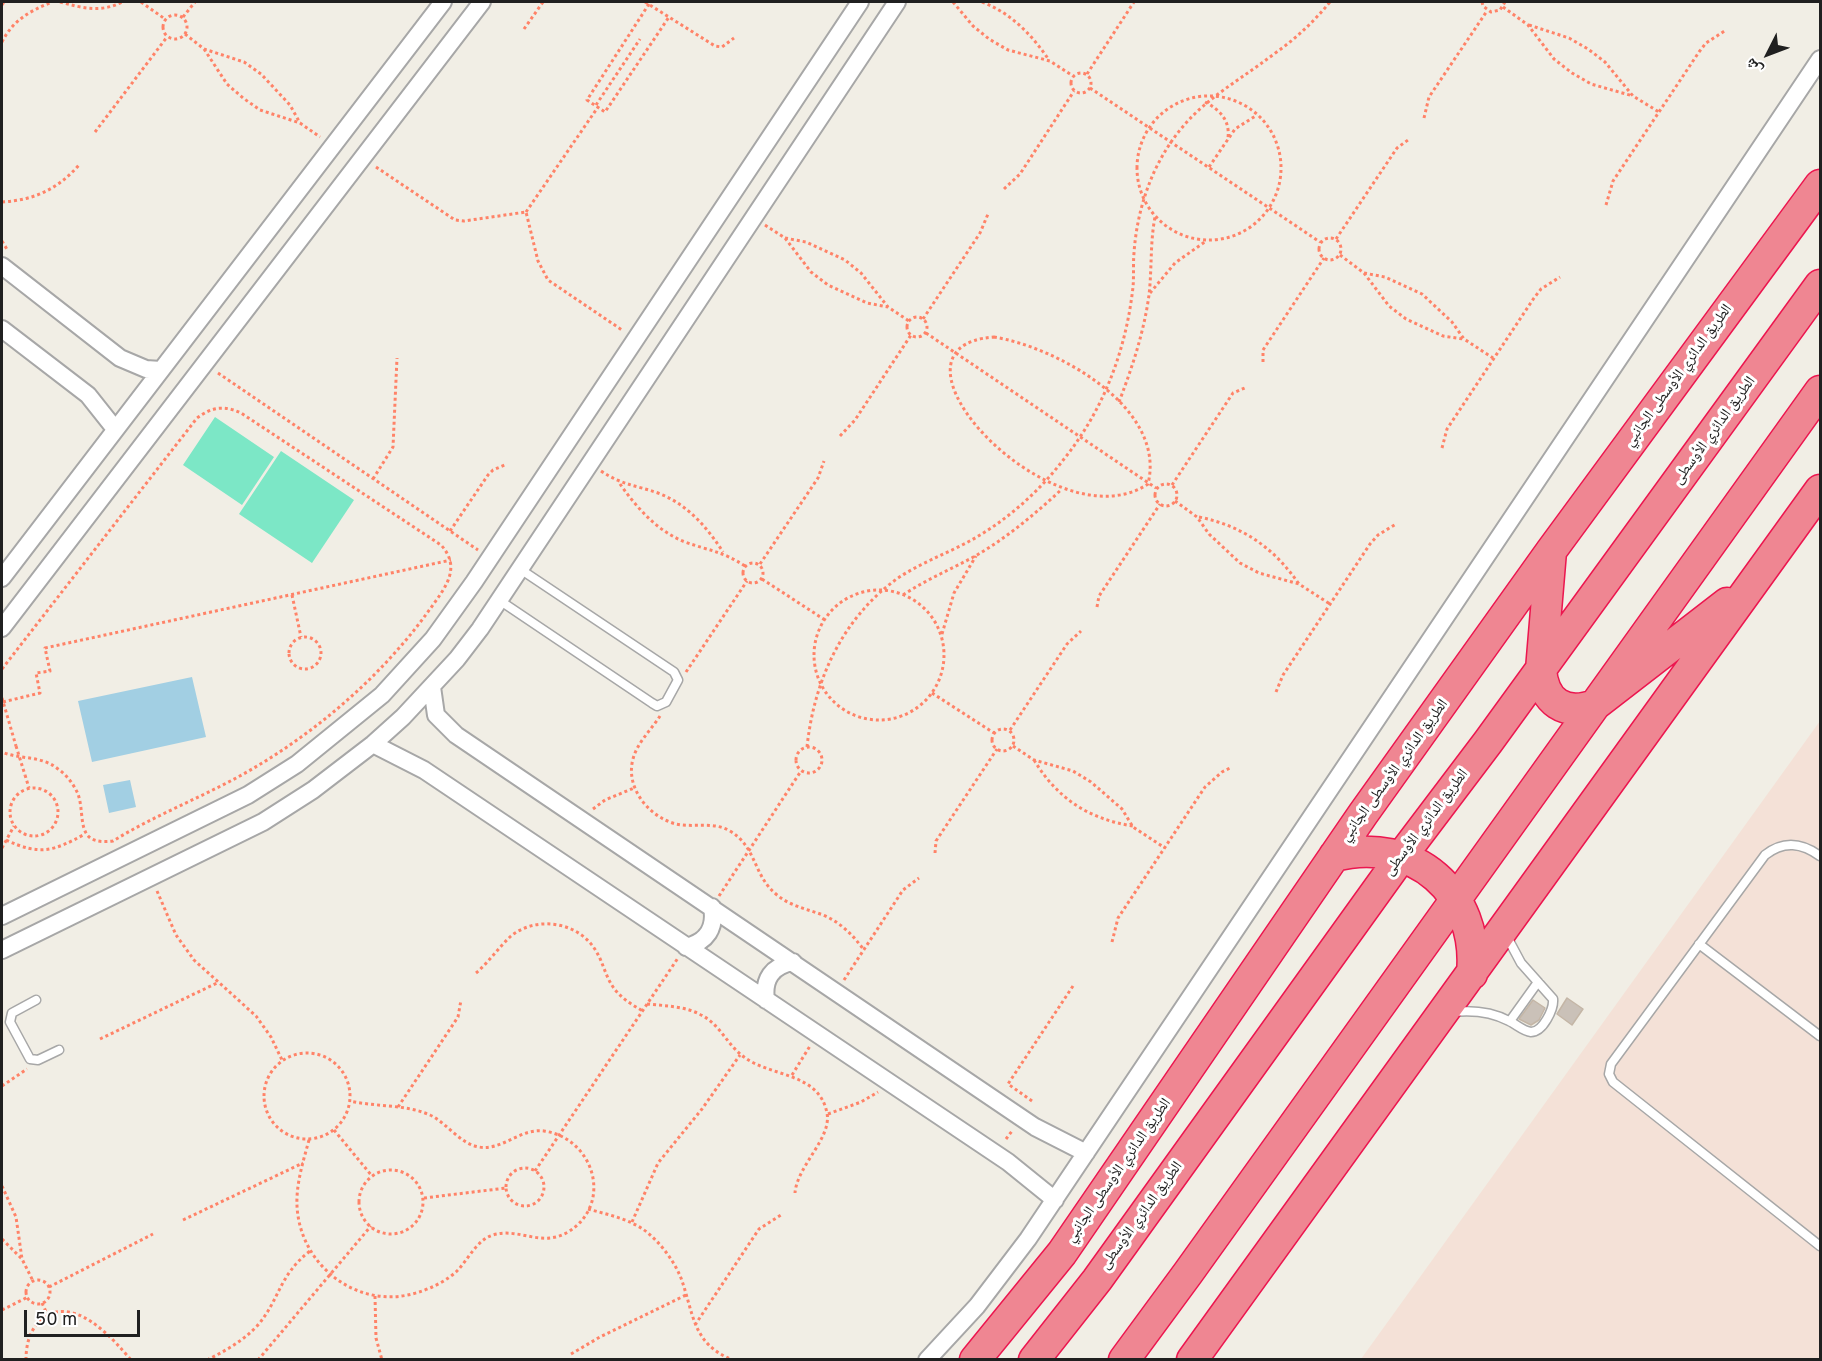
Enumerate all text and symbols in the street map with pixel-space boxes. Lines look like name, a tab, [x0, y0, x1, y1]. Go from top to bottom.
north arrow	[1738, 24, 1798, 84]
text: ش	[1742, 53, 1768, 79]
street label: الطريق الدائري الأوسطى الجانبي	[1621, 301, 1737, 451]
street label: الطريق الدائري الأوسطى	[1670, 374, 1760, 488]
street label: الطريق الدائري الأوسطى الجانبي	[1337, 696, 1453, 846]
street label: الطريق الدائري الأوسطى	[1381, 766, 1473, 880]
street label: الطريق الدائري الأوسطى الجانبي	[1062, 1095, 1176, 1247]
street label: الطريق الدائري الأوسطى	[1097, 1159, 1187, 1273]
scale bar	[27, 1298, 142, 1336]
text: 50 m	[35, 1309, 77, 1332]

